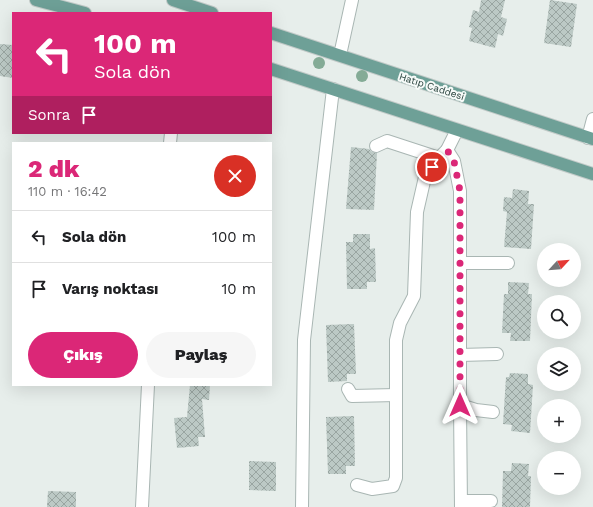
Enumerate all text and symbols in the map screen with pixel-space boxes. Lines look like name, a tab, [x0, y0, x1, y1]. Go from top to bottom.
text: 100 m	[94, 27, 177, 60]
icon: left	[28, 28, 80, 80]
text: Sola dön	[94, 61, 171, 82]
street label: Hatıp Caddesi	[398, 71, 466, 102]
icon: arrive	[78, 104, 100, 126]
text: Sonra	[28, 106, 70, 124]
pin	[415, 150, 449, 184]
text: 2 dk	[28, 155, 79, 183]
button: close	[214, 155, 256, 197]
icon: arrive	[421, 156, 443, 178]
text: 110 m · 16:42	[28, 184, 107, 199]
icon: left	[28, 226, 50, 248]
text: Sola dön	[62, 228, 126, 246]
text: 100 m	[212, 228, 256, 246]
north arrow	[537, 243, 581, 287]
map controls	[537, 243, 581, 495]
icon: arrive	[28, 278, 50, 300]
text: Varış noktası	[62, 280, 159, 298]
text: 10 m	[221, 280, 256, 298]
button: search	[537, 295, 581, 339]
button: Çıkış	[28, 332, 138, 378]
button: Paylaş	[146, 332, 256, 378]
button: layers	[537, 347, 581, 391]
position arrow	[439, 384, 481, 426]
button: +	[537, 399, 581, 443]
button: −	[537, 451, 581, 495]

